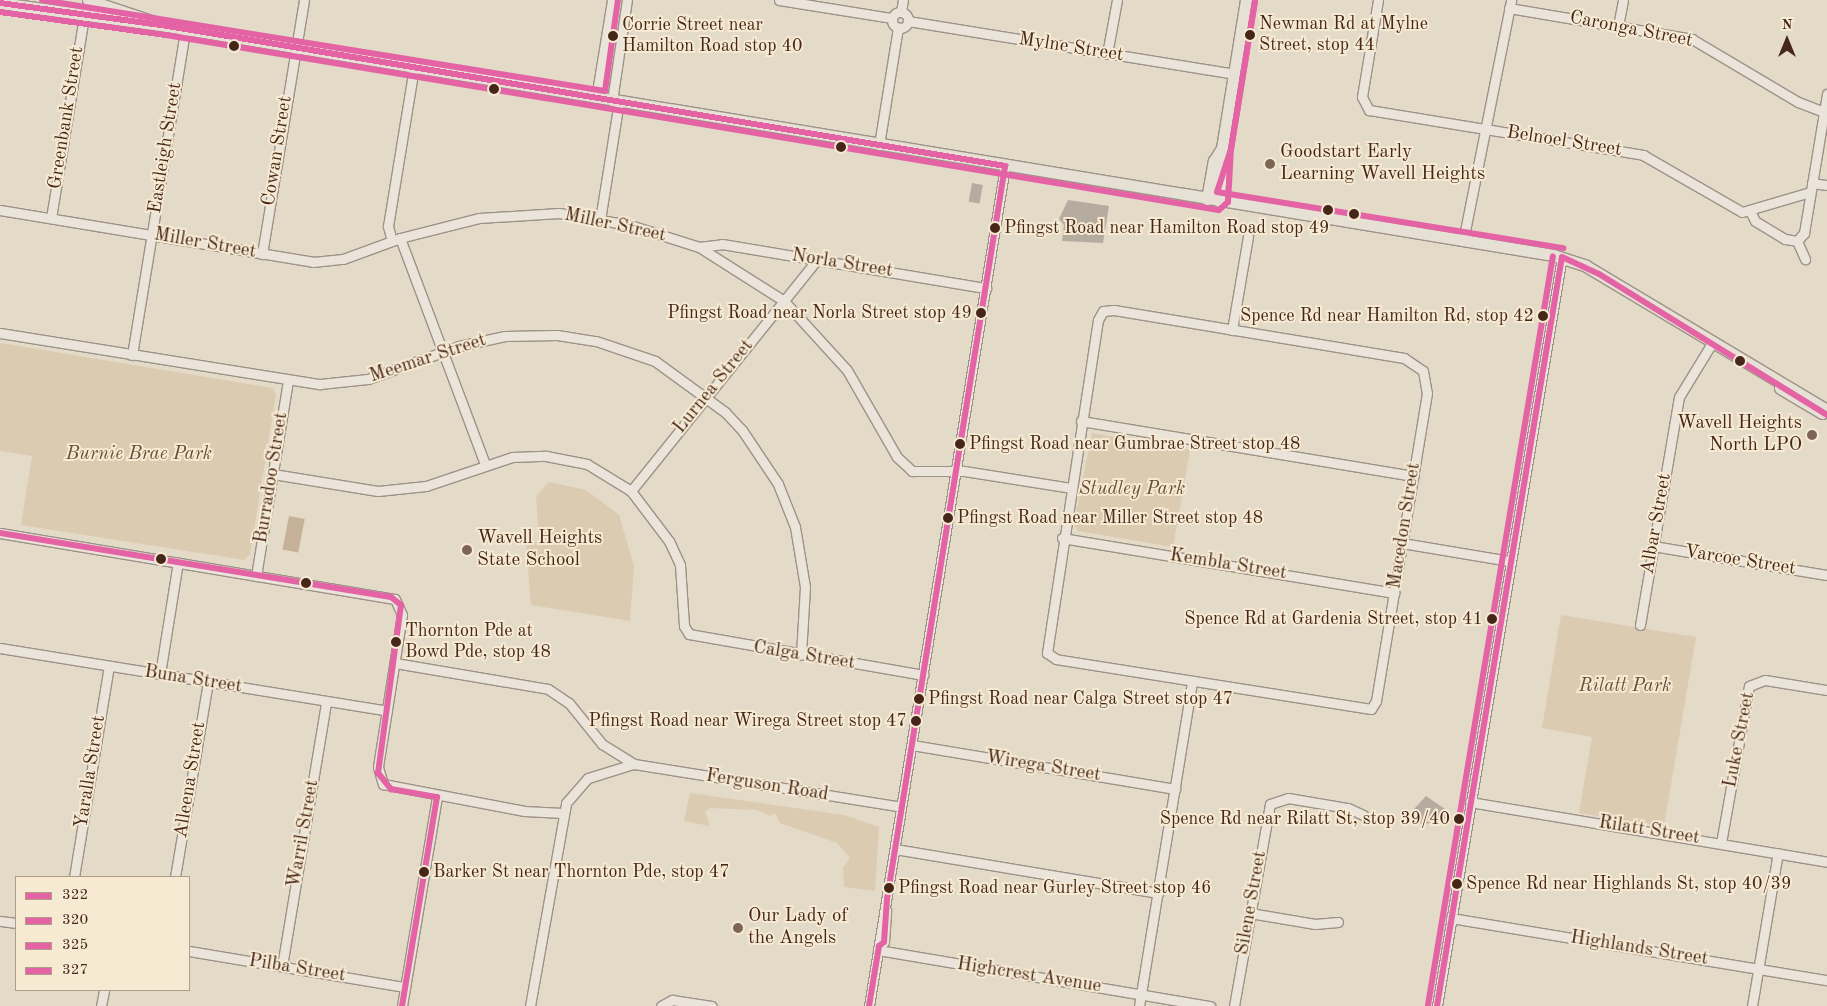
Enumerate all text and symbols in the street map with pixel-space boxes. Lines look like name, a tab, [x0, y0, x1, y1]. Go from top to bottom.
street label: Caronga Street	[1568, 7, 1694, 53]
place label: Newman Rd at Mylne Street, stop 44	[1259, 14, 1428, 56]
place label: Corrie Street near Hamilton Road stop 40	[622, 15, 803, 58]
north arrow	[1762, 15, 1812, 65]
text: N	[1782, 18, 1792, 32]
street label: Mylne Street	[1017, 28, 1125, 68]
marker: Newman Rd at Mylne Street, stop 44	[1245, 30, 1255, 40]
marker: Corrie Street near Hamilton Road stop 40	[608, 31, 618, 41]
unlabelled marker	[229, 41, 239, 51]
street label: Greenbank Street	[44, 45, 90, 191]
street label: Eastleigh Street	[144, 81, 188, 215]
unlabelled marker	[489, 84, 499, 94]
street label: Cowan Street	[258, 94, 298, 208]
street label: Belnoel Street	[1505, 122, 1623, 162]
unlabelled marker	[836, 142, 846, 152]
place label: Goodstart Early Learning Wavell Heights	[1280, 142, 1485, 186]
marker: Goodstart Early Learning Wavell Heights	[1264, 158, 1276, 170]
street label: Miller Street	[562, 204, 668, 248]
unlabelled marker	[1323, 205, 1333, 215]
unlabelled marker	[1349, 209, 1359, 219]
place label: Pfingst Road near Hamilton Road stop 49	[1004, 217, 1329, 239]
marker: Pfingst Road near Hamilton Road stop 49	[990, 223, 1000, 233]
street label: Miller Street	[152, 224, 258, 264]
street label: Norla Street	[790, 245, 894, 283]
place label: Pfingst Road near Norla Street stop 49	[667, 302, 972, 324]
place label: Spence Rd near Hamilton Rd, stop 42	[1240, 305, 1534, 327]
marker: Pfingst Road near Norla Street stop 49	[976, 308, 986, 318]
marker: Spence Rd near Hamilton Rd, stop 42	[1538, 311, 1548, 321]
street label: Meemar Street	[367, 329, 489, 389]
street label: Lurnea Street	[669, 335, 759, 439]
unlabelled marker	[1735, 356, 1745, 366]
street label: Burradoo Street	[250, 411, 294, 545]
place label: Wavell Heights North LPO	[1677, 413, 1802, 457]
marker: Wavell Heights North LPO	[1806, 429, 1818, 441]
place label: Pfingst Road near Gumbrae Street stop 48	[969, 433, 1301, 455]
marker: Pfingst Road near Gumbrae Street stop 48	[955, 439, 965, 449]
park label: Burnie Brae Park	[66, 444, 212, 466]
street label: Macedon Street	[1384, 461, 1426, 591]
street label: Albar Street	[1637, 472, 1677, 576]
park label: Studley Park	[1079, 479, 1185, 501]
place label: Pfingst Road near Miller Street stop 48	[957, 507, 1263, 529]
marker: Pfingst Road near Miller Street stop 48	[943, 513, 953, 523]
place label: Wavell Heights State School	[477, 528, 602, 572]
street label: Varcoe Street	[1683, 541, 1797, 581]
marker: Wavell Heights State School	[461, 544, 473, 556]
street label: Kembla Street	[1168, 545, 1288, 585]
unlabelled marker	[156, 554, 166, 564]
unlabelled marker	[301, 578, 311, 588]
place label: Spence Rd at Gardenia Street, stop 41	[1184, 608, 1483, 630]
marker: Spence Rd at Gardenia Street, stop 41	[1487, 614, 1497, 624]
place label: Thornton Pde at Bowd Pde, stop 48	[405, 621, 551, 664]
marker: Thornton Pde at Bowd Pde, stop 48	[391, 637, 401, 647]
street label: Calga Street	[752, 637, 856, 675]
street label: Buna Street	[143, 661, 243, 699]
park label: Rilatt Park	[1579, 676, 1671, 698]
place label: Pfingst Road near Calga Street stop 47	[928, 688, 1233, 710]
street label: Luke Street	[1720, 690, 1760, 790]
marker: Pfingst Road near Calga Street stop 47	[914, 694, 924, 704]
place label: Pfingst Road near Wirega Street stop 47	[589, 710, 907, 732]
street label: Yaralla Street	[71, 714, 111, 830]
marker: Pfingst Road near Wirega Street stop 47	[911, 716, 921, 726]
street label: Alleena Street	[171, 720, 211, 840]
street label: Wirega Street	[984, 747, 1102, 787]
street label: Ferguson Road	[704, 765, 830, 807]
street label: Warril Street	[283, 778, 325, 890]
place label: Spence Rd near Rilatt St, stop 39/40	[1160, 808, 1450, 830]
street label: Rilatt Street	[1597, 812, 1701, 850]
marker: Spence Rd near Rilatt St, stop 39/40	[1454, 814, 1464, 824]
street label: Silene Street	[1232, 849, 1272, 957]
place label: Barker St near Thornton Pde, stop 47	[433, 861, 730, 883]
marker: Barker St near Thornton Pde, stop 47	[419, 867, 429, 877]
place label: Spence Rd near Highlands St, stop 40/39	[1466, 873, 1791, 895]
legend	[15, 876, 190, 991]
place label: Pfingst Road near Gurley Street stop 46	[898, 877, 1212, 899]
marker: Spence Rd near Highlands St, stop 40/39	[1452, 879, 1462, 889]
marker: Pfingst Road near Gurley Street stop 46	[884, 883, 894, 893]
text: 322	[62, 888, 88, 903]
place label: Our Lady of the Angels	[748, 906, 848, 950]
text: 320	[62, 913, 88, 928]
marker: Our Lady of the Angels	[732, 922, 744, 934]
street label: Highlands Street	[1568, 927, 1710, 971]
text: 325	[62, 938, 88, 953]
street label: Pilba Street	[247, 950, 347, 988]
street label: Highcrest Avenue	[955, 953, 1103, 999]
text: 327	[62, 963, 88, 978]

